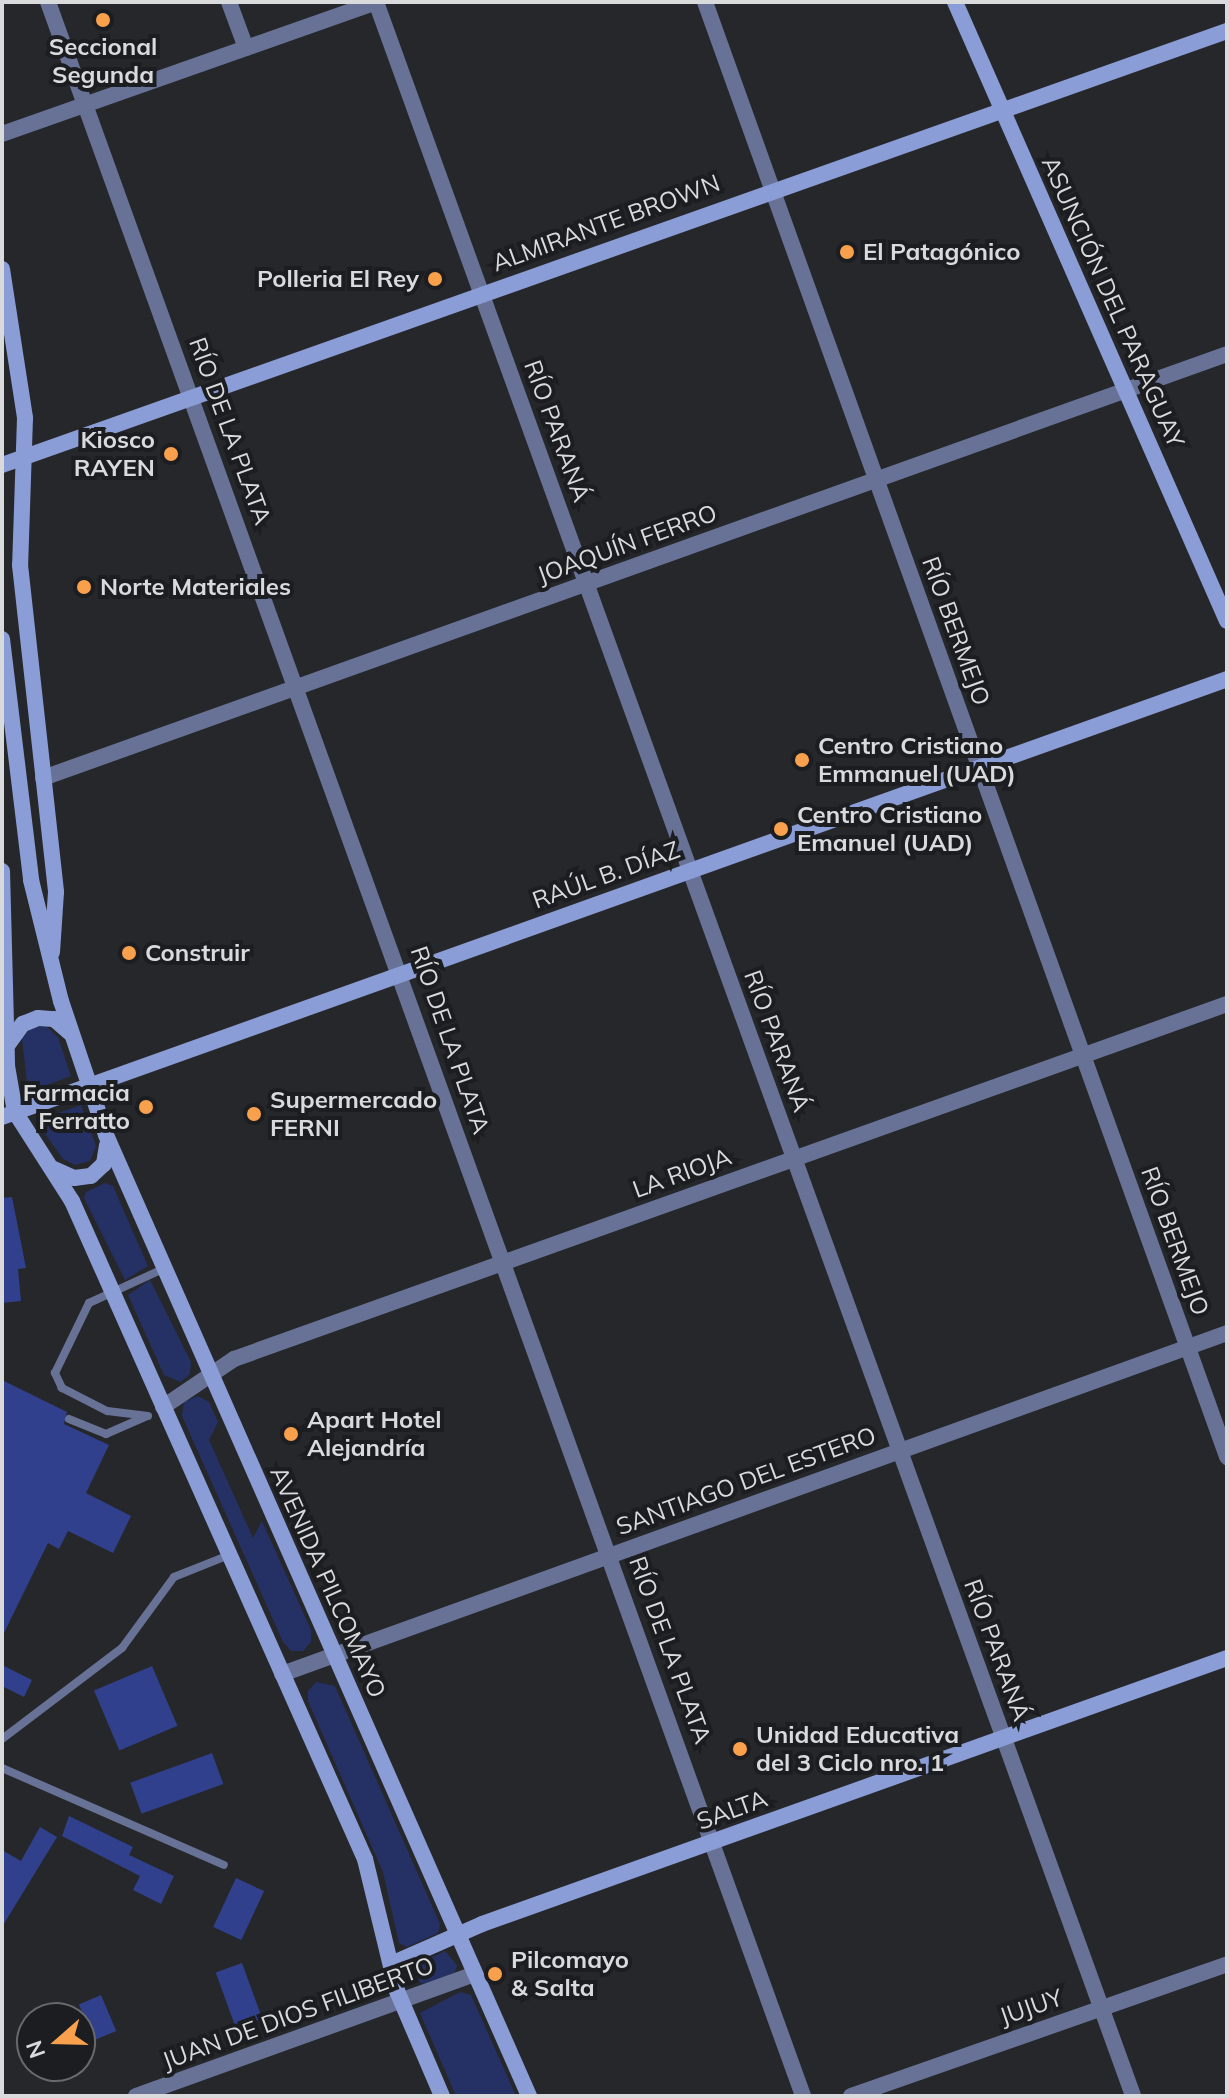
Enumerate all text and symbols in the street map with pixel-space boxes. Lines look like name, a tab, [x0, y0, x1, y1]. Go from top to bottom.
marker: Seccional Segunda	[94, 11, 112, 29]
place label: Seccional Segunda	[49, 33, 157, 89]
street label: ASUNCIÓN DEL PARAGUAY	[1036, 152, 1190, 452]
street label: ALMIRANTE BROWN	[488, 168, 724, 278]
place label: El Patagónico	[863, 238, 1020, 266]
marker: El Patagónico	[838, 243, 856, 261]
place label: Polleria El Rey	[257, 265, 419, 293]
marker: Polleria El Rey	[426, 270, 444, 288]
street label: RÍO DE LA PLATA	[183, 334, 277, 528]
street label: RÍO PARANÁ	[518, 356, 596, 506]
place label: Kiosco RAYEN	[74, 426, 155, 482]
marker: Kiosco RAYEN	[162, 445, 180, 463]
street label: JOAQUÍN FERRO	[533, 498, 721, 590]
street label: RÍO BERMEJO	[916, 553, 996, 709]
place label: Norte Materiales	[100, 573, 291, 601]
marker: Norte Materiales	[75, 578, 93, 596]
place label: Centro Cristiano Emmanuel (UAD)	[818, 732, 1016, 788]
marker: Centro Cristiano Emmanuel (UAD)	[793, 751, 811, 769]
place label: Centro Cristiano Emanuel (UAD)	[797, 801, 982, 857]
marker: Centro Cristiano Emanuel (UAD)	[772, 820, 790, 838]
street label: RAÚL B. DÍAZ	[529, 835, 683, 915]
place label: Construir	[145, 939, 250, 967]
street label: RÍO DE LA PLATA	[404, 942, 496, 1138]
marker: Construir	[120, 944, 138, 962]
street label: RÍO PARANÁ	[738, 966, 816, 1116]
place label: Farmacia Ferratto	[23, 1079, 130, 1135]
place label: Supermercado FERNI	[270, 1086, 437, 1142]
marker: Farmacia Ferratto	[137, 1098, 155, 1116]
marker: Supermercado FERNI	[245, 1105, 263, 1123]
street label: LA RIOJA	[629, 1142, 735, 1204]
street label: RÍO BERMEJO	[1135, 1163, 1215, 1319]
place label: Apart Hotel Alejandría	[307, 1406, 442, 1462]
street label: SANTIAGO DEL ESTERO	[612, 1421, 880, 1541]
marker: Apart Hotel Alejandría	[282, 1425, 300, 1443]
street label: AVENIDA PILCOMAYO	[264, 1462, 392, 1702]
street label: RÍO DE LA PLATA	[623, 1553, 717, 1747]
street label: RÍO PARANÁ	[958, 1575, 1036, 1725]
place label: Unidad Educativa del 3 Ciclo nro. 1	[756, 1721, 959, 1777]
marker: Unidad Educativa del 3 Ciclo nro. 1	[731, 1740, 749, 1758]
street label: SALTA	[693, 1784, 771, 1836]
place label: Pilcomayo & Salta	[511, 1946, 629, 2002]
street label: JUAN DE DIOS FILIBERTO	[158, 1950, 438, 2076]
marker: Pilcomayo & Salta	[486, 1965, 504, 1983]
street label: JUJUY	[996, 1983, 1066, 2031]
north arrow	[16, 2002, 96, 2082]
text: N	[19, 2037, 51, 2062]

